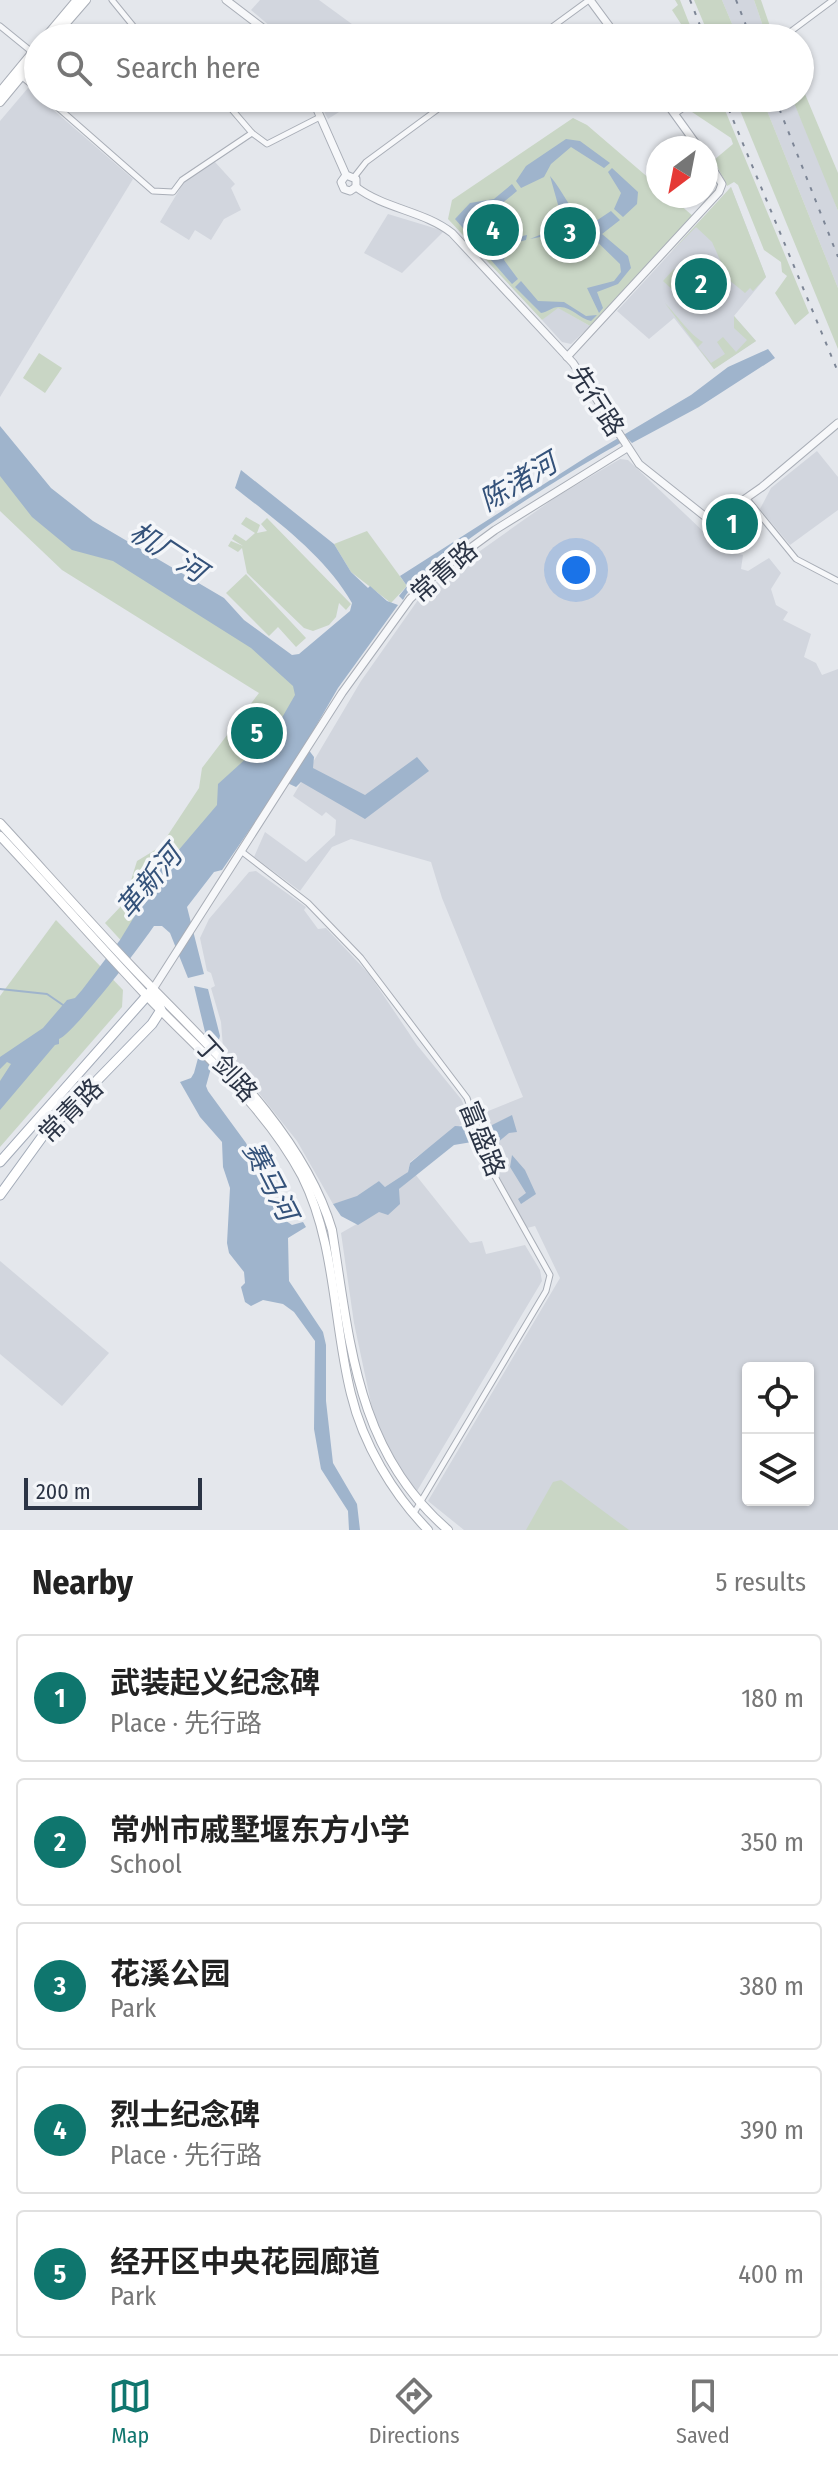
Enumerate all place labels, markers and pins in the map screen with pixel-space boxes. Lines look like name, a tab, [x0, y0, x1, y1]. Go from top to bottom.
pin: 4	[467, 200, 519, 260]
pin: 3	[544, 203, 596, 263]
pin: 2	[675, 254, 727, 314]
pin: 1	[706, 494, 758, 554]
pin: 5	[231, 703, 283, 763]

